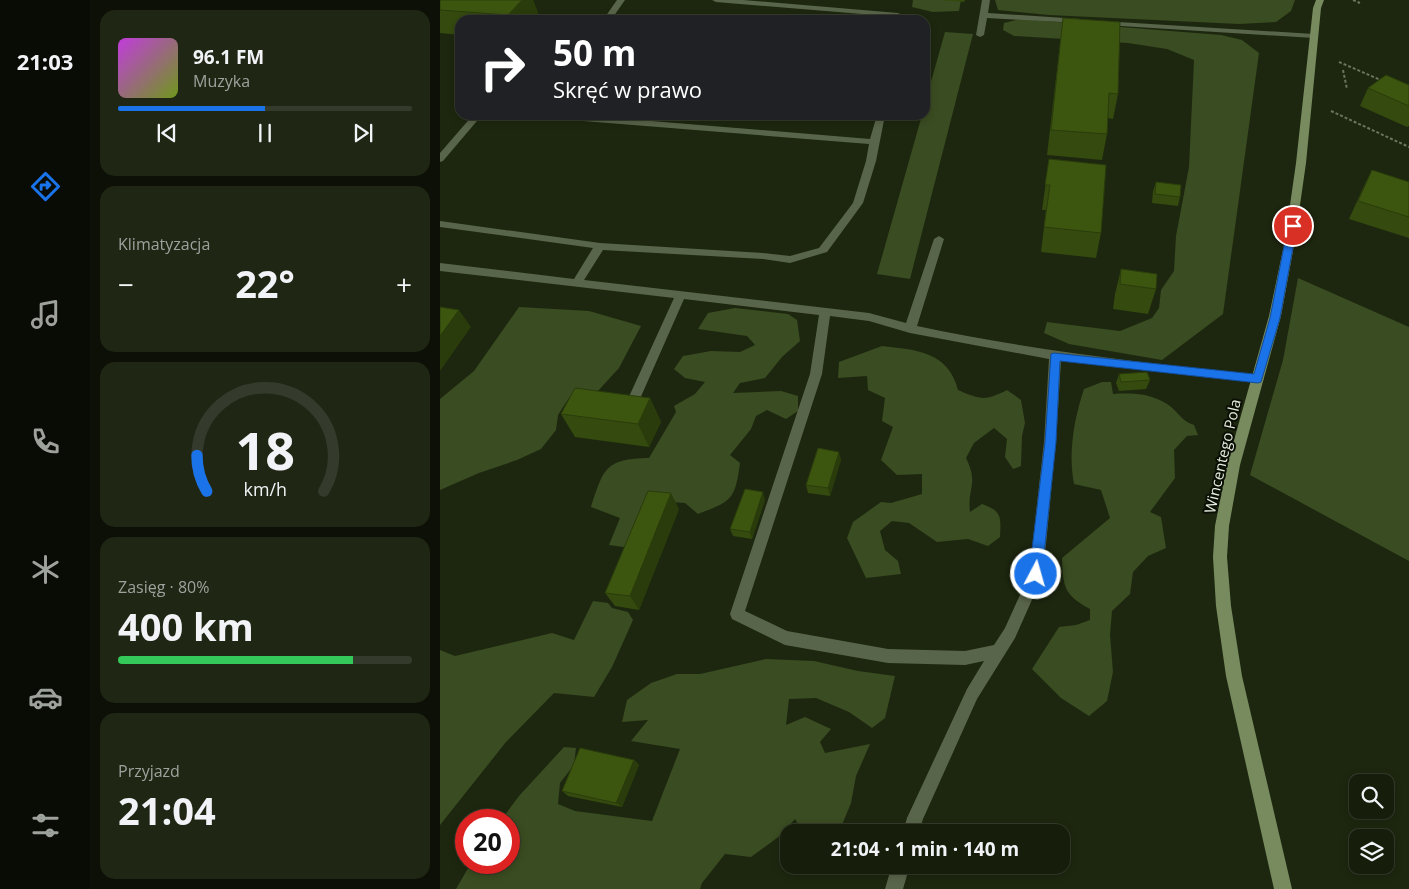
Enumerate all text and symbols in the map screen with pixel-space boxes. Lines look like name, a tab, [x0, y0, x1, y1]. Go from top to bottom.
text: 50 m	[553, 29, 636, 76]
icon: right	[470, 35, 535, 100]
text: 96.1 FM	[193, 44, 264, 70]
text: 21:03	[17, 46, 73, 76]
text: Muzyka	[193, 70, 250, 92]
text: Skręć w prawo	[553, 74, 702, 104]
icon: previous	[153, 119, 181, 147]
icon: pause	[251, 119, 279, 147]
icon: next	[349, 119, 377, 147]
icon: directions	[28, 169, 63, 204]
pin	[1272, 205, 1314, 247]
icon: arrive	[1279, 212, 1307, 240]
text: Klimatyzacja	[118, 233, 210, 255]
text: 22°	[235, 257, 295, 309]
text: −	[118, 265, 134, 303]
text: +	[396, 265, 412, 303]
icon: music	[28, 297, 63, 332]
street label: Wincentego Pola	[1199, 397, 1245, 515]
text: 18	[235, 414, 295, 485]
icon: phone	[28, 424, 63, 459]
text: km/h	[243, 477, 287, 501]
position arrow	[1009, 547, 1061, 599]
icon: climate	[28, 552, 63, 587]
text: Zasięg · 80%	[118, 576, 209, 598]
text: 400 km	[118, 600, 254, 652]
icon: car	[28, 680, 63, 715]
text: Przyjazd	[118, 760, 180, 782]
map controls	[1349, 774, 1394, 874]
button: search	[1349, 774, 1394, 819]
text: 21:04	[118, 784, 216, 836]
icon: filters	[28, 808, 63, 843]
speed limit sign: 20	[455, 809, 520, 874]
button: layers	[1349, 829, 1394, 874]
text: 21:04 · 1 min · 140 m	[831, 836, 1019, 862]

